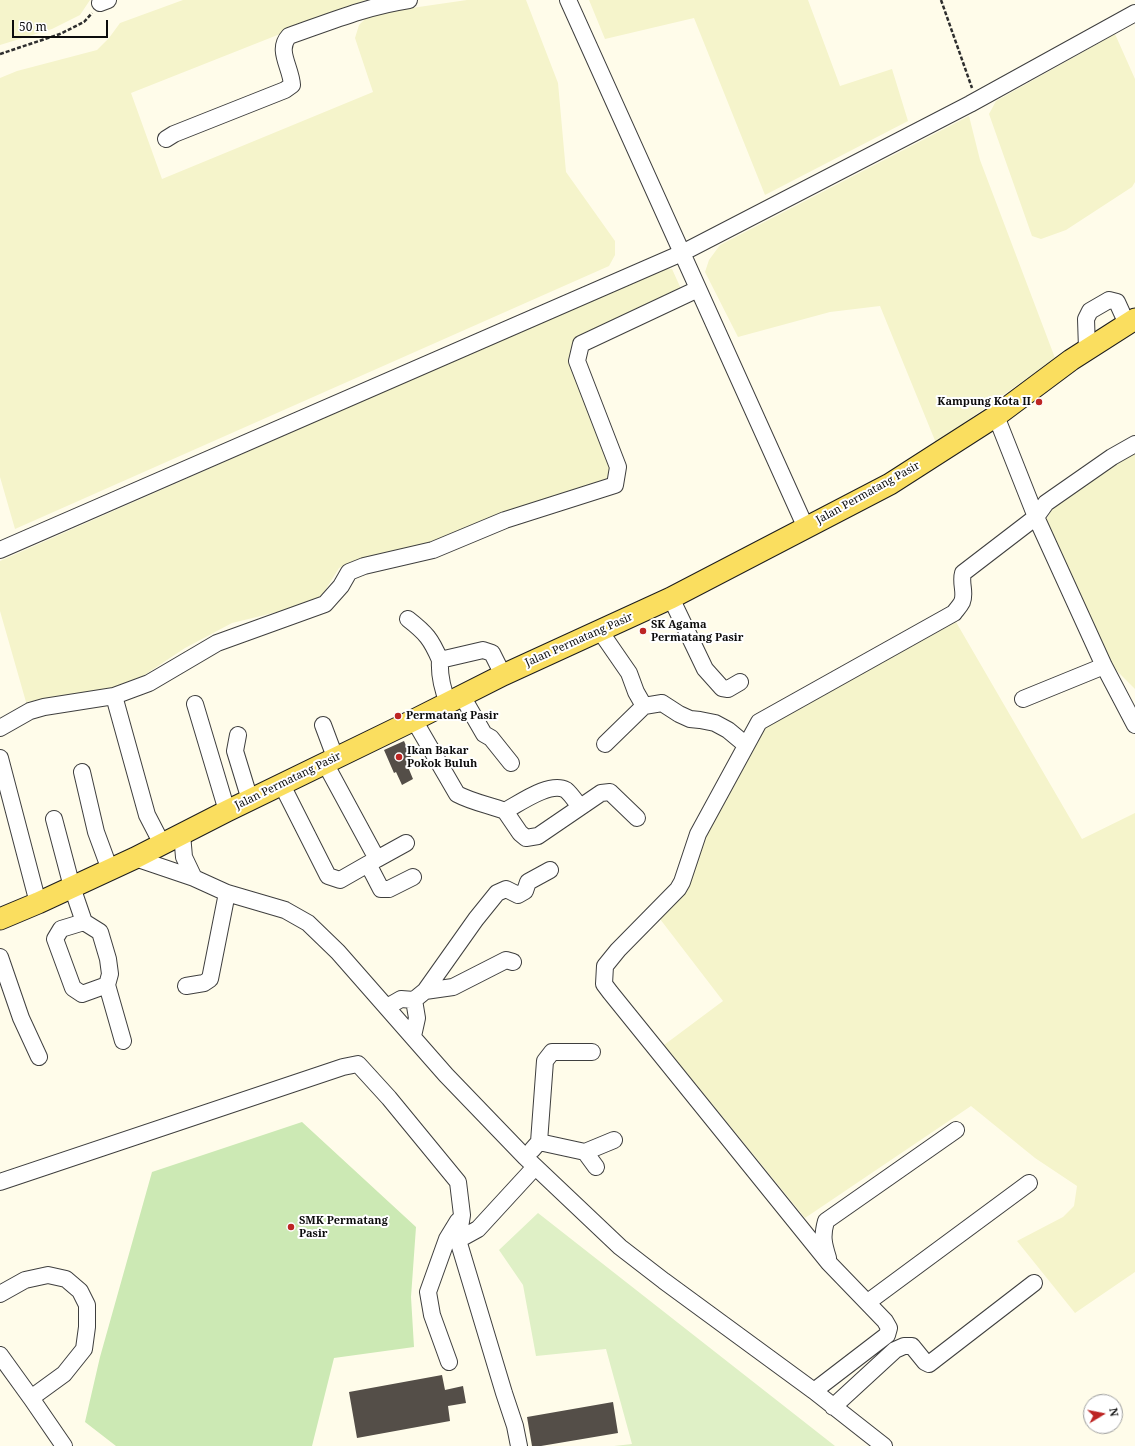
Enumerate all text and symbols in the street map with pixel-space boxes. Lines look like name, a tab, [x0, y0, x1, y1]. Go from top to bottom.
scale bar	[14, 12, 110, 38]
text: 50 m	[19, 18, 47, 35]
place label: Kampung Kota II	[937, 395, 1031, 409]
marker: Kampung Kota II	[1034, 397, 1044, 407]
street label: Jalan Permatang Pasir	[814, 459, 922, 527]
street label: Jalan Permatang Pasir	[523, 610, 635, 670]
place label: SK Agama Permatang Pasir	[651, 618, 743, 644]
marker: SK Agama Permatang Pasir	[638, 626, 648, 636]
place label: Permatang Pasir	[406, 709, 498, 723]
marker: Permatang Pasir	[393, 711, 403, 721]
place label: Ikan Bakar Pokok Buluh	[407, 744, 477, 770]
street label: Jalan Permatang Pasir	[233, 750, 343, 812]
marker: Ikan Bakar Pokok Buluh	[394, 752, 404, 762]
place label: SMK Permatang Pasir	[299, 1214, 388, 1240]
marker: SMK Permatang Pasir	[286, 1222, 296, 1232]
north arrow	[1083, 1394, 1123, 1434]
text: N	[1106, 1406, 1122, 1418]

